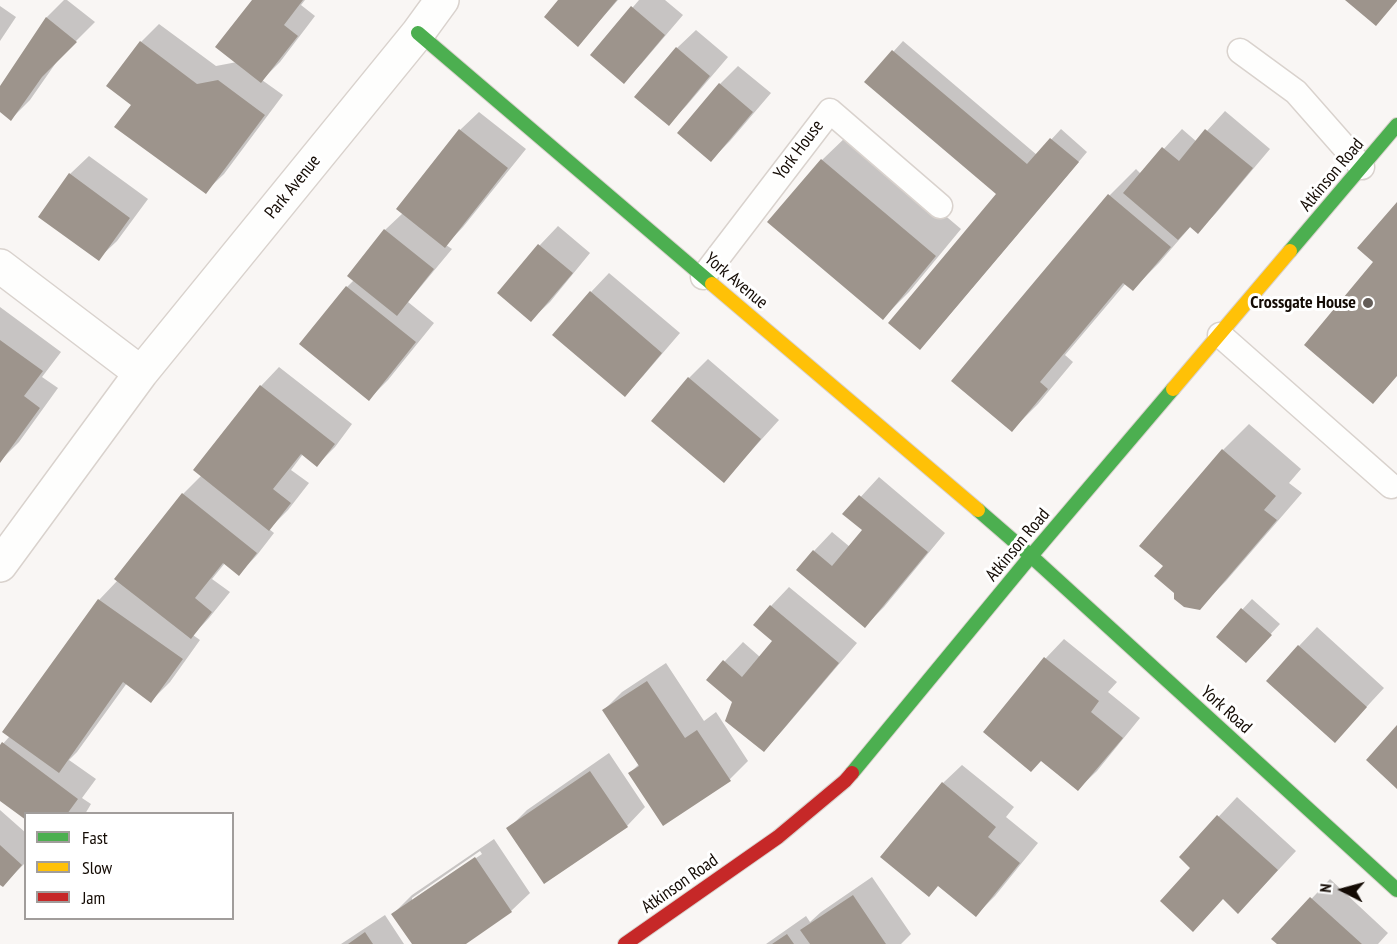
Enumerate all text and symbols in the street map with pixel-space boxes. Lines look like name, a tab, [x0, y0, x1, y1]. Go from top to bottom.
street label: York House	[770, 116, 828, 184]
street label: Atkinson Road	[1295, 134, 1369, 216]
street label: Park Avenue	[261, 151, 325, 223]
street label: York Avenue	[700, 248, 772, 314]
place label: Crossgate House	[1250, 292, 1356, 314]
marker: Crossgate House	[1361, 296, 1375, 310]
street label: Atkinson Road	[981, 504, 1055, 586]
street label: York Road	[1196, 682, 1256, 738]
legend	[24, 812, 234, 920]
text: Fast	[82, 826, 108, 849]
street label: Atkinson Road	[638, 850, 722, 918]
text: Slow	[82, 856, 112, 879]
north arrow	[1313, 860, 1373, 920]
text: N	[1315, 883, 1335, 893]
text: Jam	[82, 886, 105, 909]

